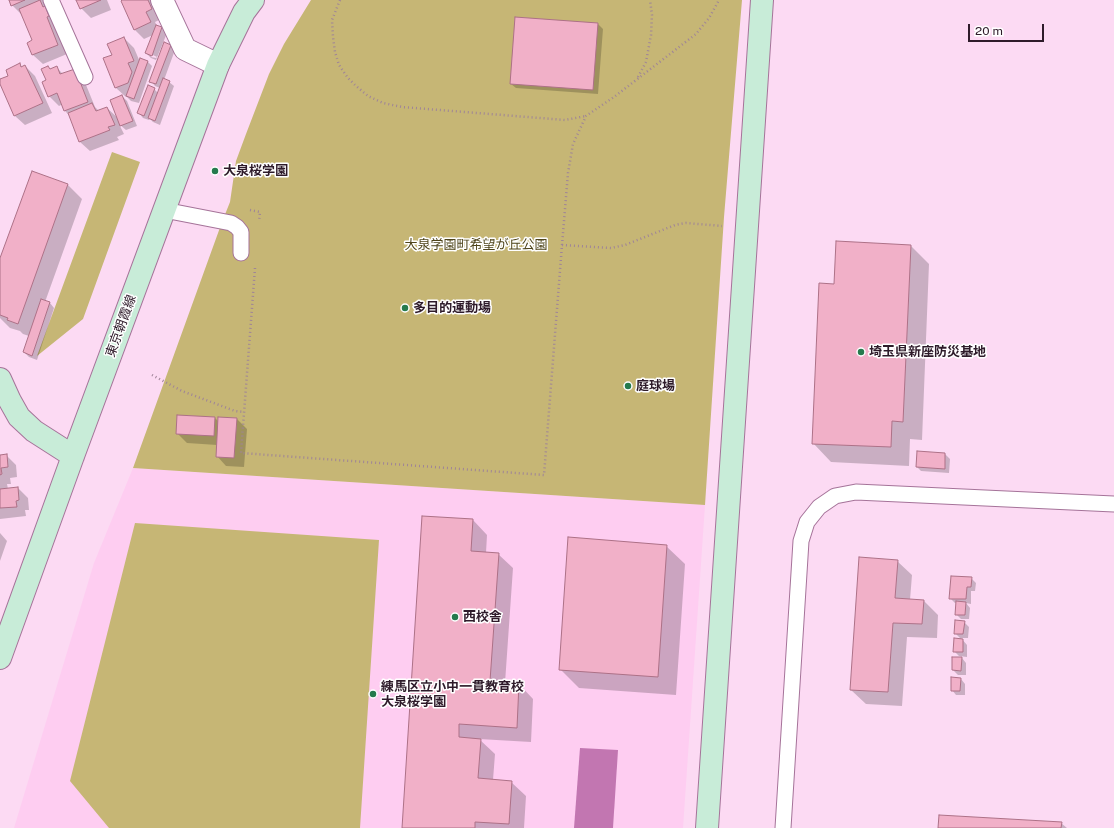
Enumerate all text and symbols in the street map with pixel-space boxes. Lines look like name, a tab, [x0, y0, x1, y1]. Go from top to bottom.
scale bar	[970, 16, 1046, 42]
text: 20 m	[975, 24, 1003, 38]
place label: 大泉桜学園	[223, 163, 288, 179]
marker: 大泉桜学園	[210, 166, 220, 176]
park label: 大泉学園町希望が丘公園	[405, 237, 547, 253]
street label: 東京朝霞線	[103, 293, 139, 359]
place label: 多目的運動場	[413, 300, 491, 316]
marker: 多目的運動場	[400, 303, 410, 313]
place label: 埼玉県新座防災基地	[869, 344, 986, 360]
marker: 埼玉県新座防災基地	[856, 347, 866, 357]
place label: 庭球場	[636, 378, 675, 394]
marker: 庭球場	[623, 381, 633, 391]
place label: 西校舎	[463, 609, 502, 625]
marker: 西校舎	[450, 612, 460, 622]
place label: 練馬区立小中一貫教育校 大泉桜学園	[381, 679, 524, 710]
marker: 練馬区立小中一貫教育校 大泉桜学園	[368, 689, 378, 699]

